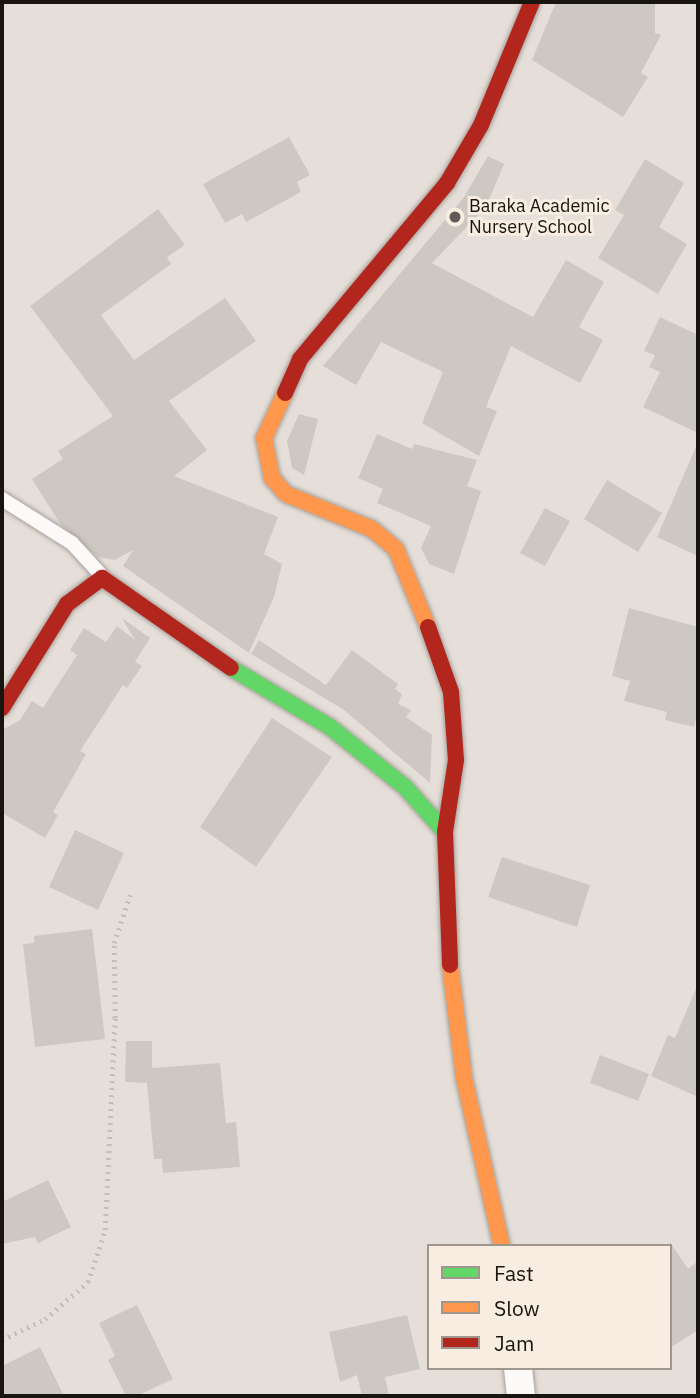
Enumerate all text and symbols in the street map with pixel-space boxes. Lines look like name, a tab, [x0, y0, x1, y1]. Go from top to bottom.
place label: Baraka Academic Nursery School	[469, 196, 610, 238]
marker: Baraka Academic Nursery School	[447, 209, 463, 225]
legend	[427, 1244, 672, 1370]
text: Fast	[494, 1259, 534, 1287]
text: Slow	[494, 1294, 540, 1322]
text: Jam	[494, 1329, 534, 1357]

